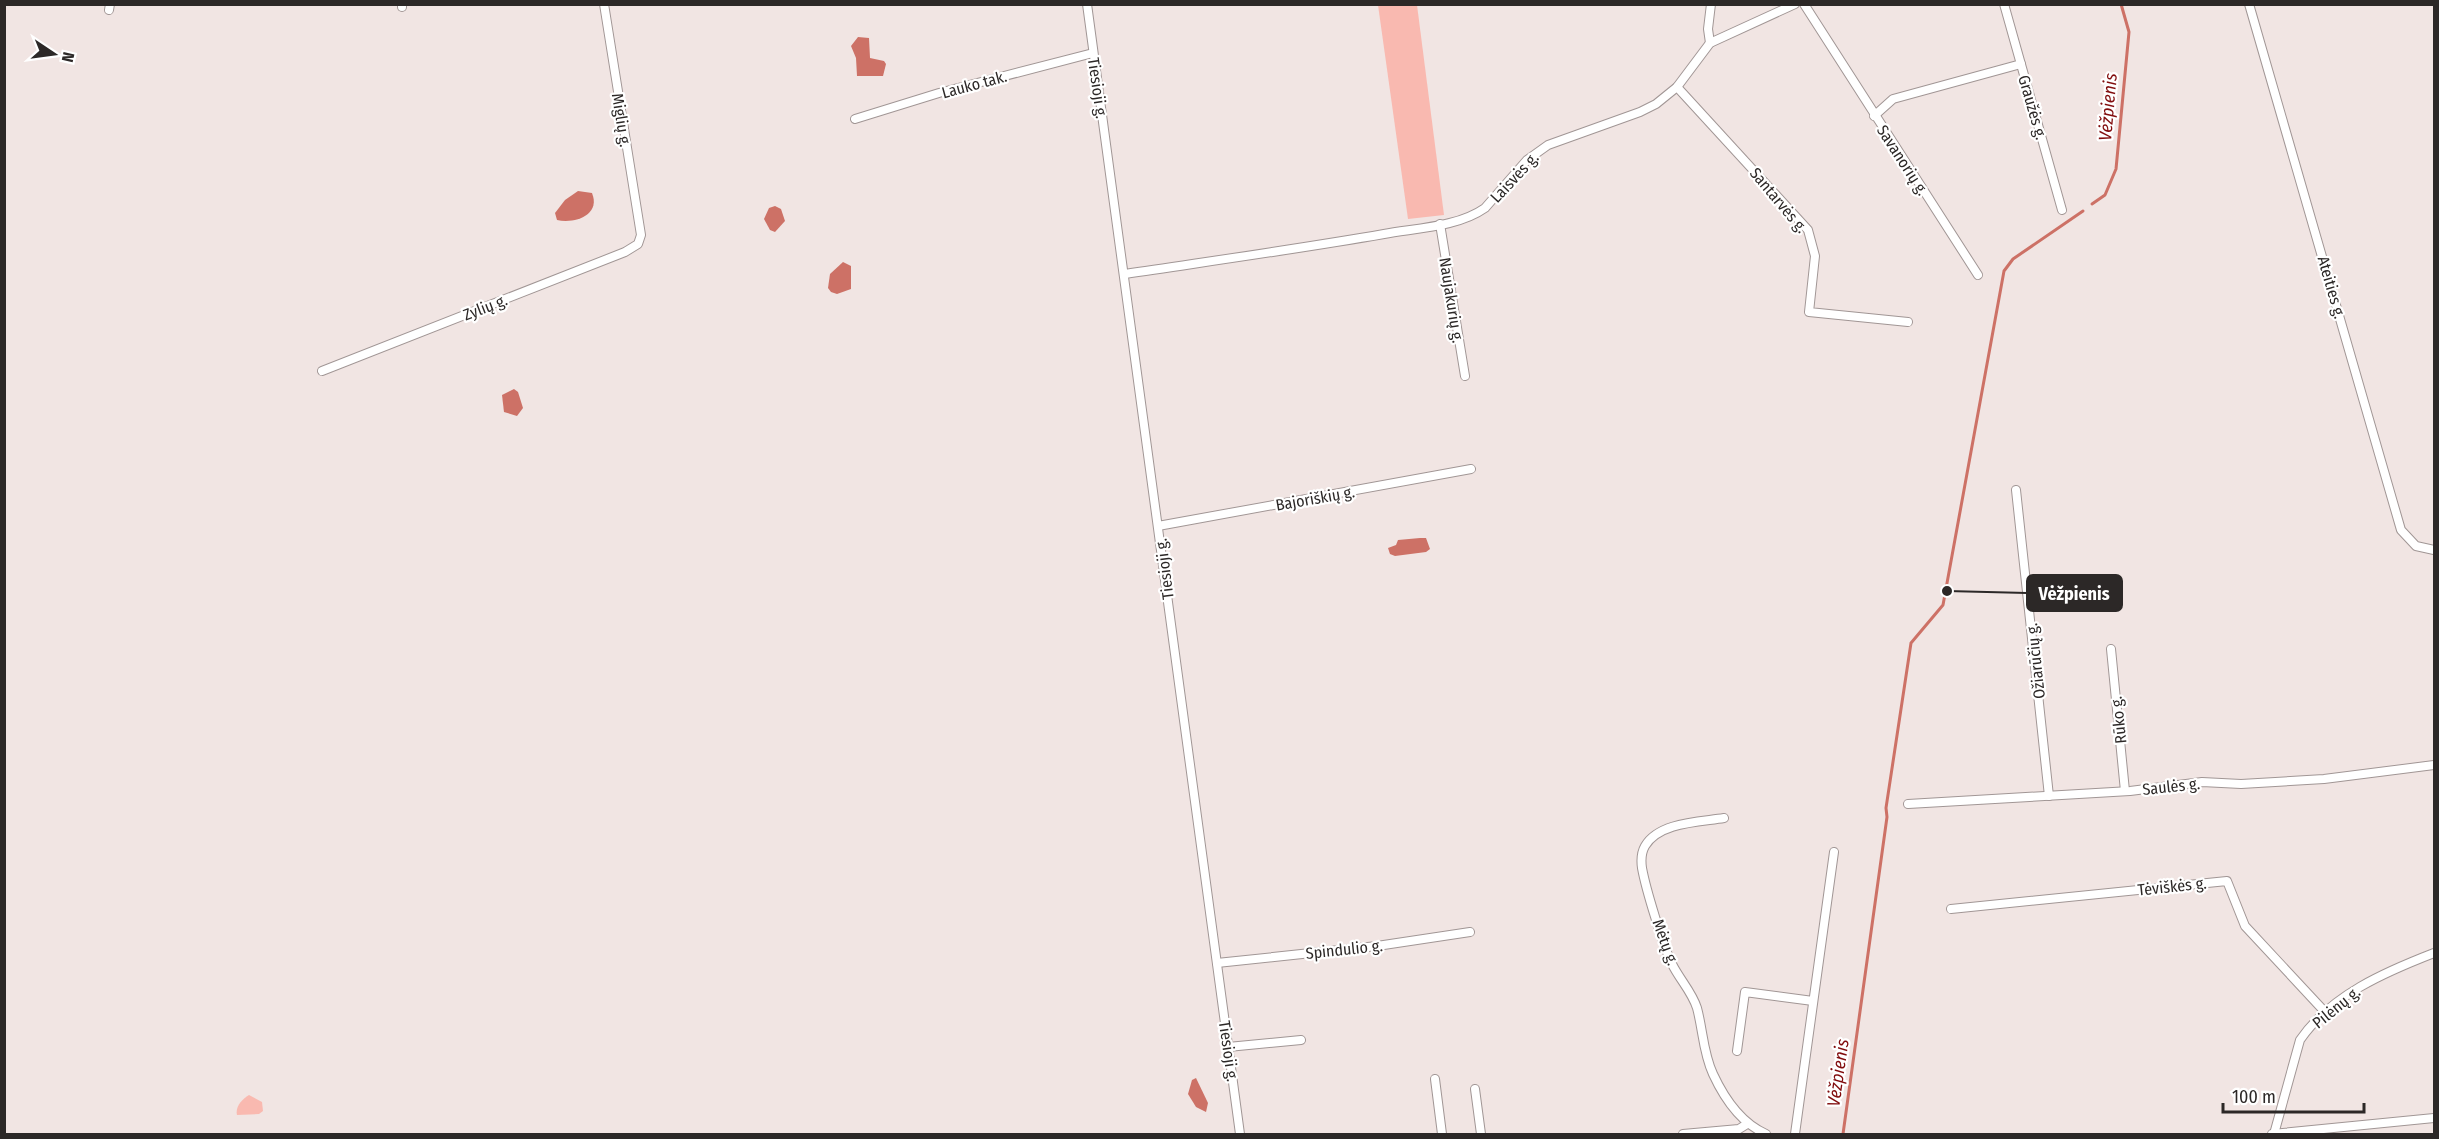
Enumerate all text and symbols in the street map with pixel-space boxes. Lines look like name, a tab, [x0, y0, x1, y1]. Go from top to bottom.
north arrow	[24, 24, 84, 84]
text: N	[58, 50, 78, 64]
street label: Tiesioji g.	[1084, 56, 1111, 120]
street label: Lauko tak.	[940, 67, 1009, 102]
water label: Vėžpienis	[2094, 72, 2122, 142]
street label: Graužės g.	[2014, 73, 2051, 142]
street label: Miglių g.	[608, 92, 635, 148]
street label: Savanorių g.	[1873, 122, 1932, 199]
street label: Laisvės g.	[1486, 148, 1542, 206]
street label: Santarvės g.	[1746, 164, 1811, 237]
street label: Ateities g.	[2314, 254, 2349, 321]
street label: Naujakurių g.	[1435, 256, 1468, 344]
street label: Zylių g.	[460, 290, 510, 325]
street label: Bajoriškių g.	[1274, 482, 1356, 515]
street label: Tiesioji g.	[1151, 537, 1178, 601]
callout: Vėžpienis	[2027, 575, 2122, 611]
text: Vėžpienis	[2037, 583, 2110, 605]
street label: Ožiarūčių g.	[2022, 622, 2049, 700]
street label: Rūko g.	[2107, 695, 2130, 745]
street label: Saulės g.	[2141, 774, 2201, 799]
street label: Tėviškės g.	[2137, 873, 2207, 900]
street label: Mėtų g.	[1648, 917, 1683, 968]
street label: Spindulio g.	[1305, 936, 1383, 963]
street label: Pilėnų g.	[2309, 982, 2364, 1032]
street label: Tiesioji g.	[1215, 1019, 1242, 1083]
water label: Vėžpienis	[1822, 1037, 1854, 1108]
scale bar	[2223, 1076, 2364, 1114]
text: 100 m	[2232, 1086, 2276, 1108]

